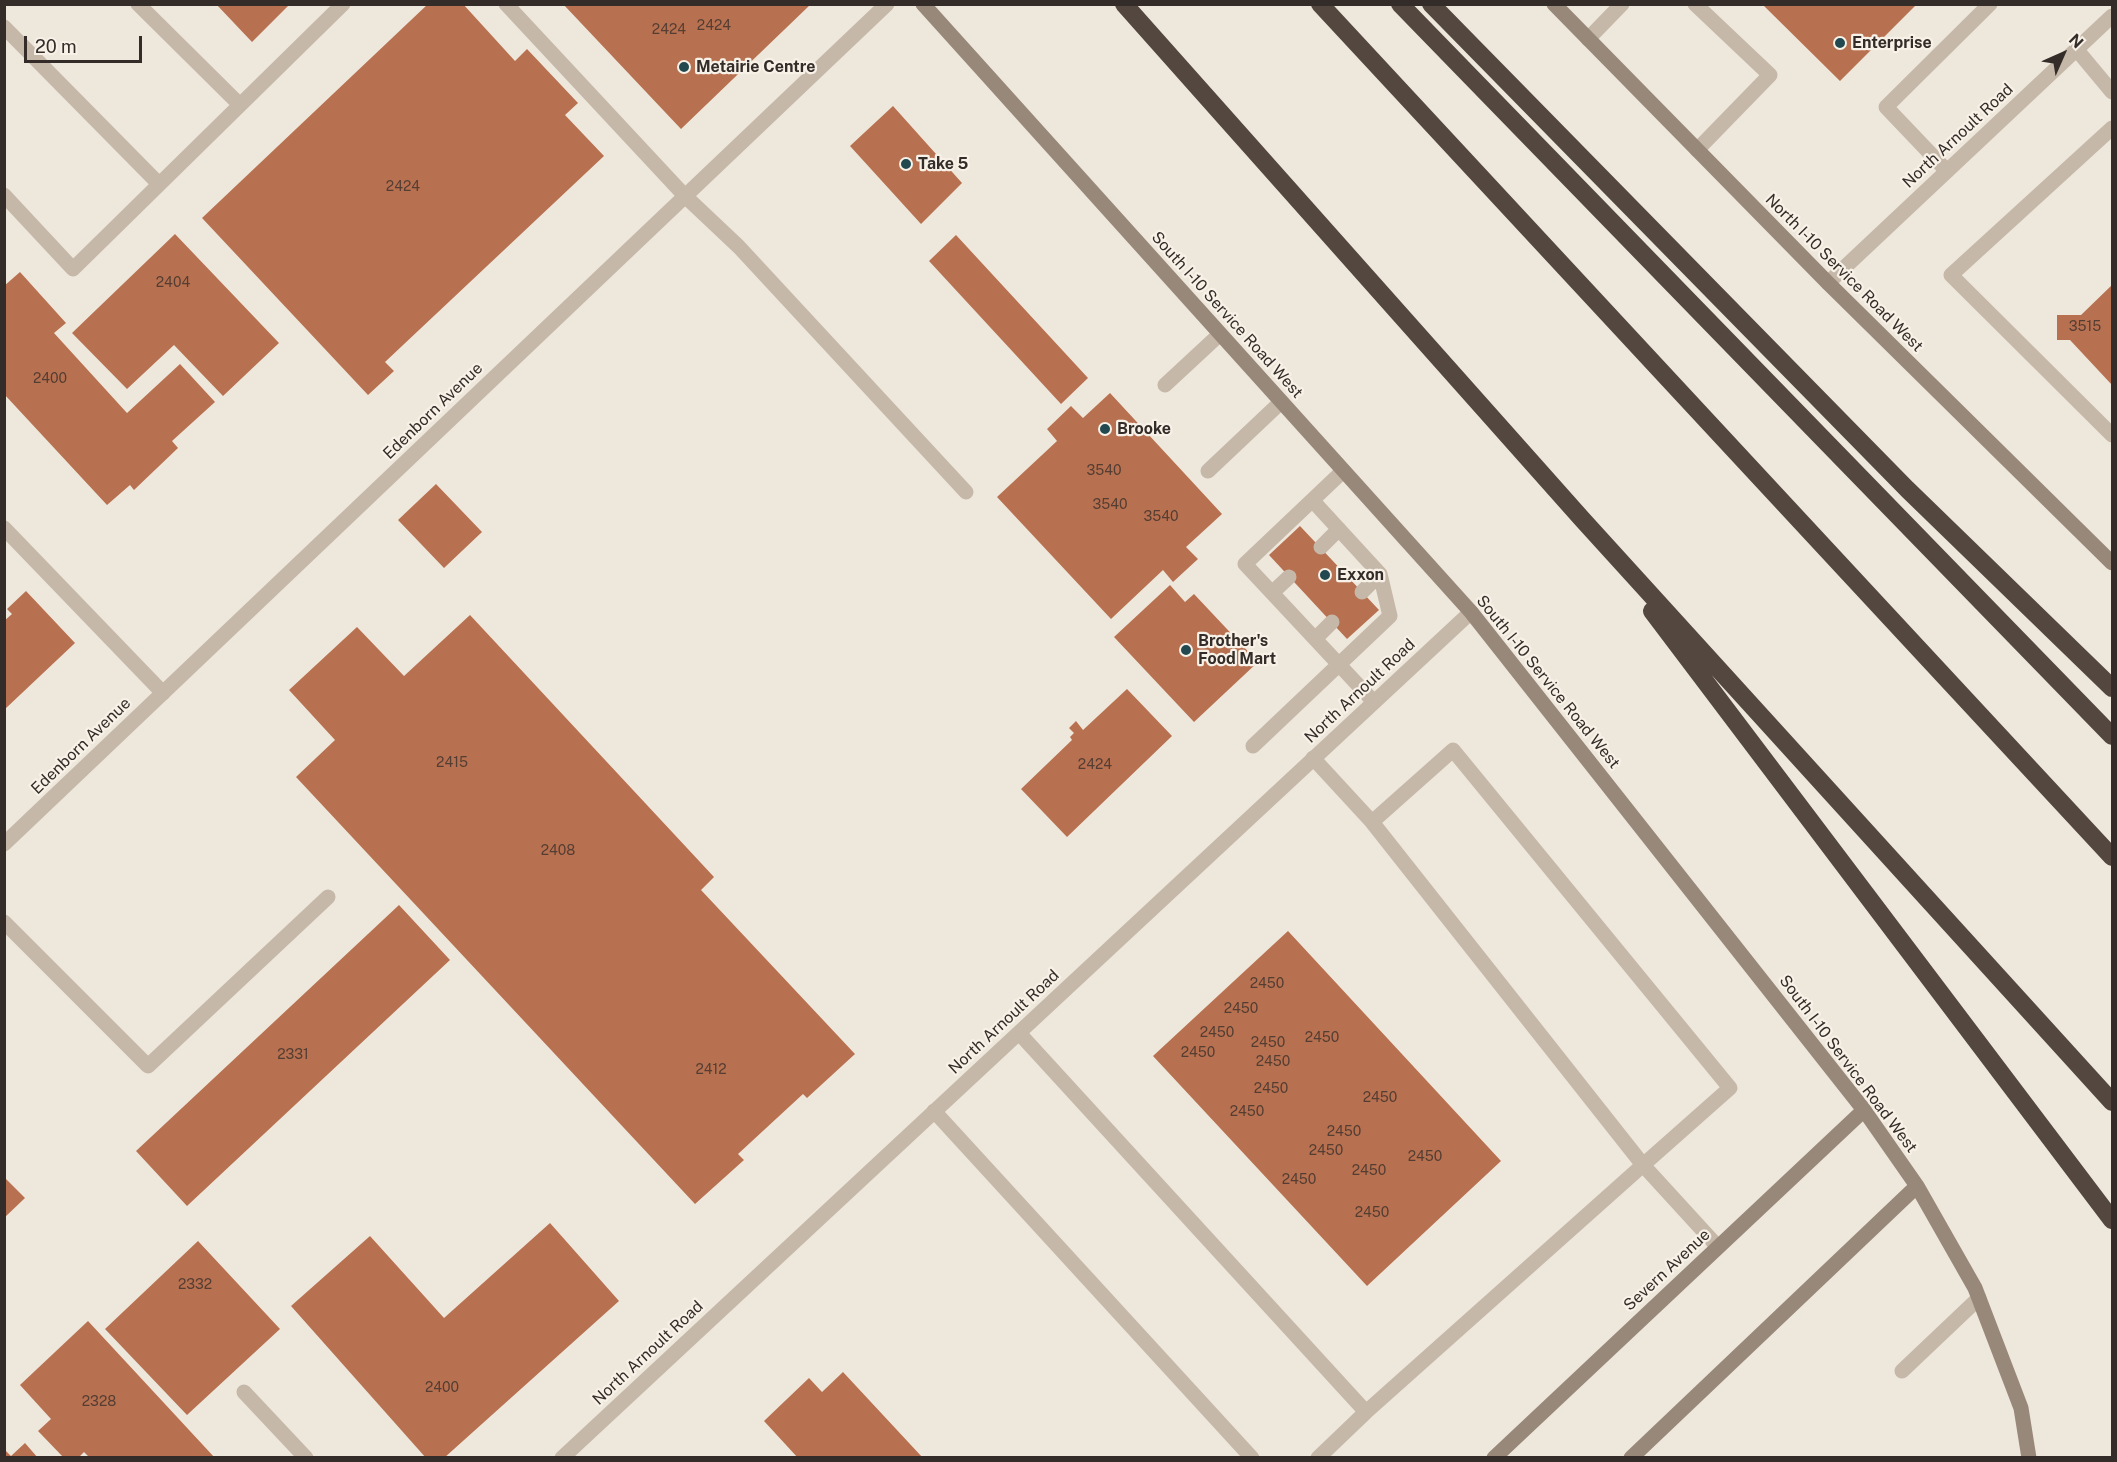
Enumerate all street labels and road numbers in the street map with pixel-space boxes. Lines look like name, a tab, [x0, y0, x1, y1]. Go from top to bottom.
street label: North Arnoult Road	[1899, 80, 2017, 192]
street label: North I-10 Service Road West	[1761, 190, 1927, 356]
street label: South I-10 Service Road West	[1147, 228, 1307, 402]
street label: Edenborn Avenue	[379, 359, 487, 463]
street label: South I-10 Service Road West	[1472, 592, 1624, 772]
street label: North Arnoult Road	[1301, 635, 1419, 747]
street label: Edenborn Avenue	[27, 694, 135, 798]
street label: North Arnoult Road	[945, 966, 1063, 1078]
street label: South I-10 Service Road West	[1775, 971, 1921, 1157]
street label: Severn Avenue	[1620, 1225, 1714, 1315]
street label: North Arnoult Road	[589, 1297, 707, 1409]

